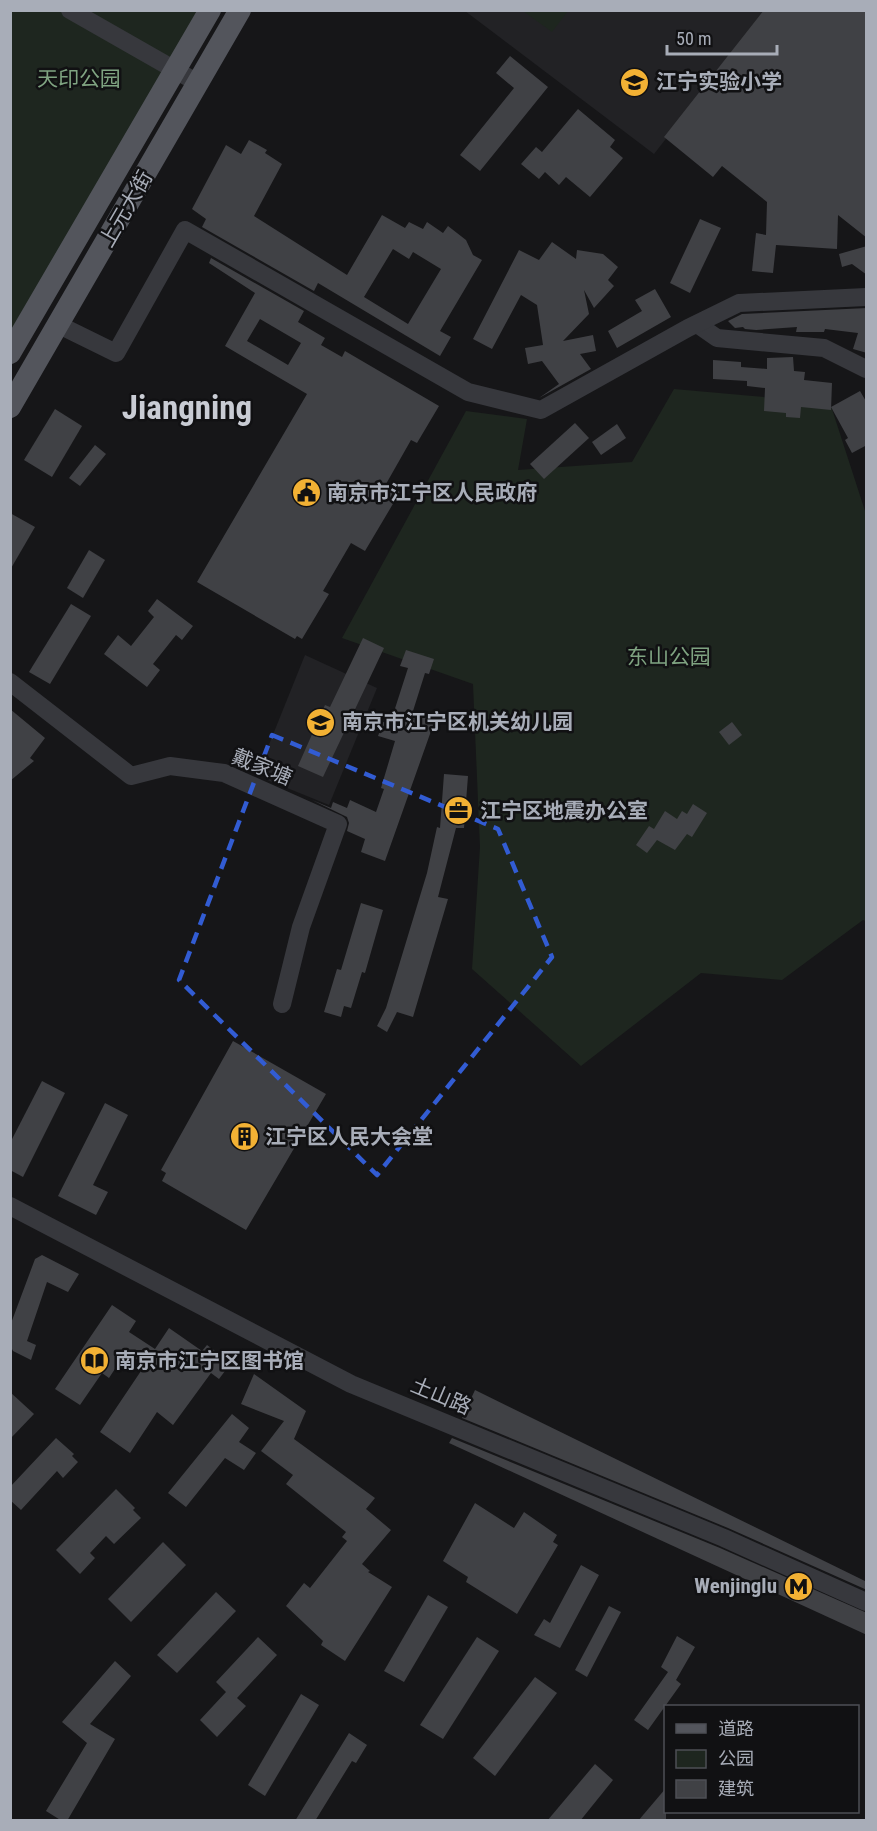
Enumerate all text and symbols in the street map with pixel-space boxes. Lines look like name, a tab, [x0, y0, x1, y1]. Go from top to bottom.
scale bar	[667, 18, 776, 56]
text: 50 m	[676, 28, 711, 49]
school or university icon: 江宁实验小学	[619, 66, 651, 98]
park label: 天印公园	[37, 67, 121, 91]
place label: 江宁实验小学	[656, 70, 782, 94]
street label: 上元大街	[95, 167, 157, 251]
district label: Jiangning	[122, 388, 252, 427]
public building icon: 南京市江宁区人民政府	[290, 477, 322, 509]
place label: 南京市江宁区人民政府	[327, 481, 537, 505]
park label: 东山公园	[627, 645, 711, 669]
school or university icon: 南京市江宁区机关幼儿园	[305, 706, 337, 738]
place label: 南京市江宁区机关幼儿园	[342, 710, 573, 734]
street label: 戴家塘	[228, 744, 296, 790]
office icon: 江宁区地震办公室	[443, 795, 475, 827]
place label: 江宁区地震办公室	[480, 799, 648, 823]
building icon: 江宁区人民大会堂	[228, 1121, 260, 1153]
place label: 江宁区人民大会堂	[265, 1125, 433, 1149]
library icon: 南京市江宁区图书馆	[78, 1345, 110, 1377]
place label: 南京市江宁区图书馆	[115, 1349, 304, 1373]
street label: 土山路	[407, 1373, 475, 1419]
metro station icon: Wenjinglu	[782, 1570, 814, 1602]
place label: Wenjinglu	[694, 1574, 777, 1598]
legend	[664, 1705, 859, 1813]
text: 道路	[718, 1718, 754, 1739]
text: 公园	[718, 1748, 754, 1769]
text: 建筑	[718, 1778, 754, 1799]

